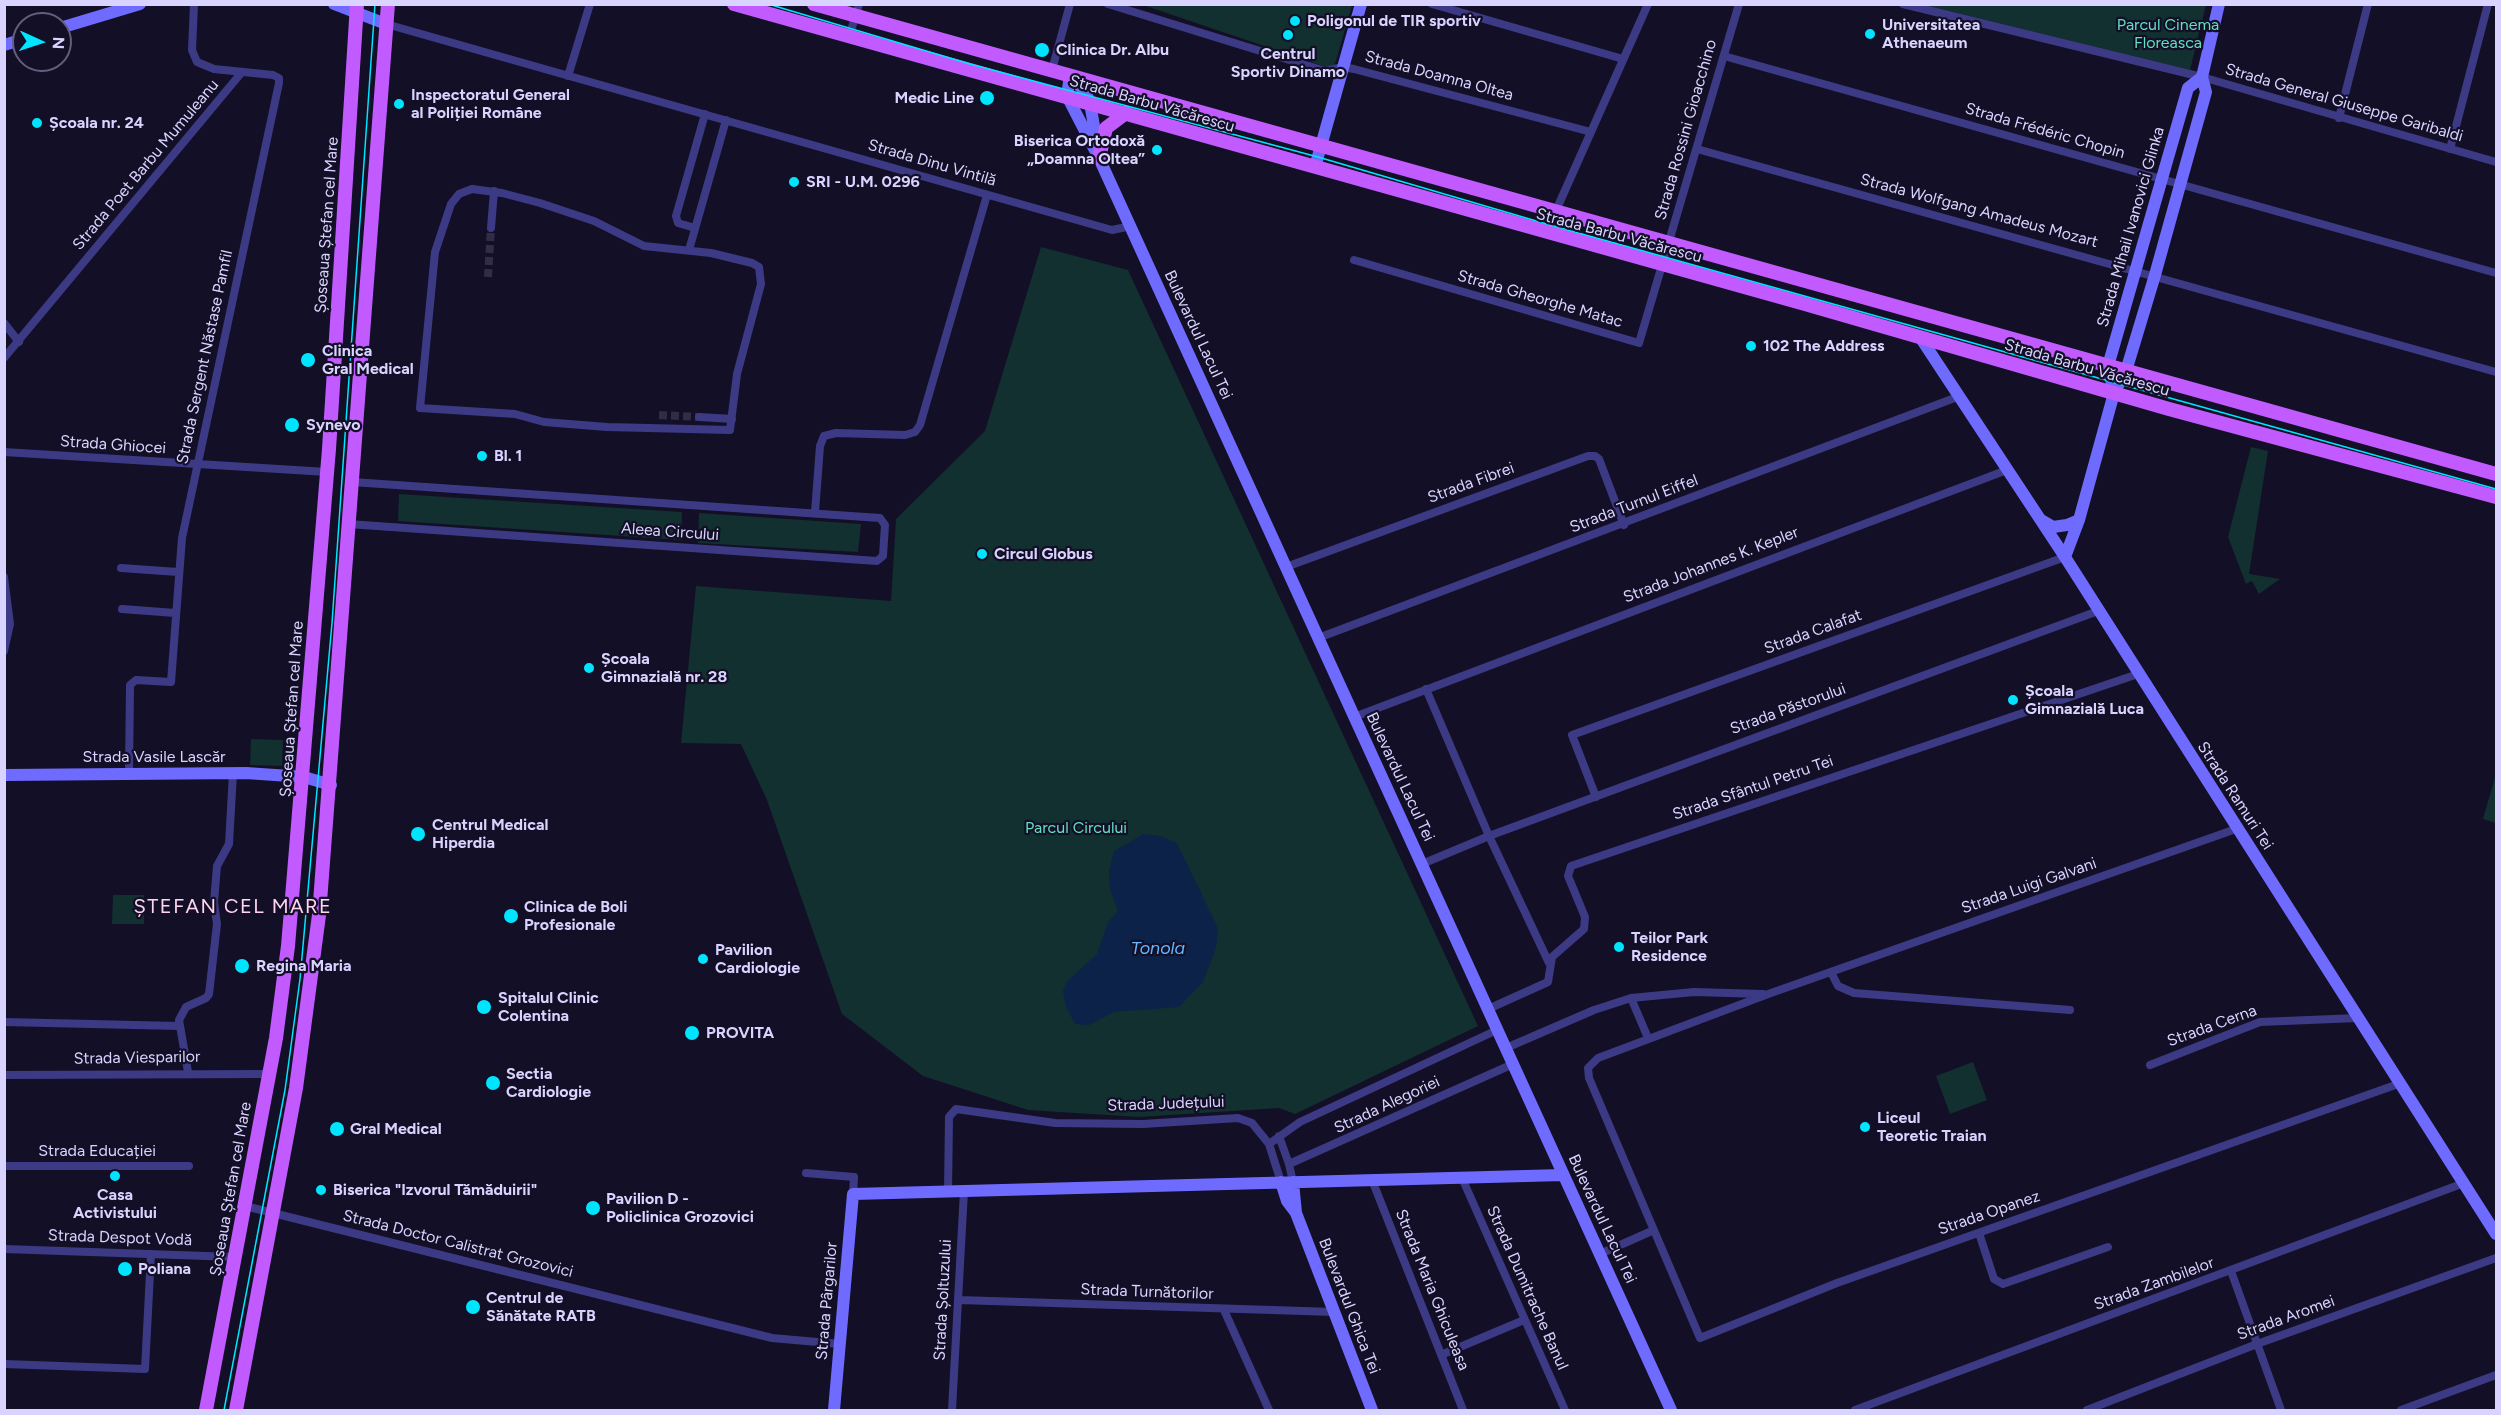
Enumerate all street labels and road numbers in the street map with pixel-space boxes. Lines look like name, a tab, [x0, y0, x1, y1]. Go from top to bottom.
street label: Strada Rossini Gioacchino	[1651, 38, 1721, 222]
street label: Strada Doamna Oltea	[1363, 47, 1515, 105]
street label: Strada General Giuseppe Garibaldi	[2223, 60, 2465, 146]
street label: Strada Barbu Văcărescu	[1067, 71, 1237, 137]
street label: Strada Poet Barbu Mumuleanu	[69, 76, 223, 254]
street label: Strada Frédéric Chopin	[1963, 99, 2127, 163]
street label: Strada Mihail Ivanovici Glinka	[2093, 125, 2169, 329]
street label: Strada Dinu Vintilă	[866, 135, 998, 191]
street label: Șoseaua Ștefan cel Mare	[311, 136, 343, 314]
street label: Strada Wolfgang Amadeus Mozart	[1858, 170, 2100, 252]
street label: Strada Barbu Văcărescu	[1534, 205, 1704, 267]
street label: Strada Sergent Năstase Pamfil	[173, 248, 237, 466]
street label: Strada Gheorghe Matac	[1455, 266, 1625, 332]
street label: Bulevardul Lacul Tei	[1160, 267, 1236, 403]
street label: Strada Barbu Văcărescu	[2002, 335, 2172, 401]
street label: Strada Ghiocei	[59, 432, 167, 458]
street label: Strada Fibrei	[1425, 458, 1517, 508]
street label: Strada Turnul Eiffel	[1567, 471, 1701, 537]
street label: Aleea Circului	[620, 519, 720, 545]
street label: Strada Johannes K. Kepler	[1621, 523, 1801, 607]
street label: Strada Calafat	[1762, 605, 1864, 659]
street label: Șoseaua Ștefan cel Mare	[276, 620, 308, 798]
street label: Strada Păstorului	[1728, 679, 1848, 739]
street label: Bulevardul Lacul Tei	[1362, 709, 1438, 845]
street label: Strada Ramuri Tei	[2193, 738, 2277, 854]
street label: Strada Vasile Lascăr	[82, 747, 226, 767]
street label: Strada Sfântul Petru Tei	[1670, 751, 1836, 825]
street label: Strada Luigi Galvani	[1959, 854, 2099, 918]
street label: Strada Cerna	[2165, 1001, 2259, 1051]
street label: Strada Viesparilor	[73, 1047, 201, 1069]
street label: Strada Alegoriei	[1331, 1072, 1443, 1138]
street label: Strada Județului	[1107, 1092, 1225, 1116]
street label: Șoseaua Ștefan cel Mare	[206, 1100, 256, 1278]
street label: Strada Educației	[38, 1141, 156, 1161]
street label: Bulevardul Lacul Tei	[1564, 1151, 1640, 1287]
street label: Strada Opanez	[1936, 1187, 2042, 1239]
street label: Strada Dumitrache Banul	[1482, 1203, 1572, 1373]
street label: Strada Doctor Calistrat Grozovici	[341, 1206, 575, 1282]
street label: Strada Maria Ghiculeasa	[1391, 1207, 1473, 1373]
street label: Strada Despot Vodă	[48, 1226, 192, 1250]
street label: Bulevardul Ghica Tei	[1314, 1235, 1384, 1377]
street label: Strada Șoltuzului	[930, 1239, 956, 1361]
street label: Strada Pârgarilor	[812, 1241, 842, 1361]
street label: Strada Zambilelor	[2091, 1253, 2217, 1315]
street label: Strada Turnătorilor	[1080, 1280, 1214, 1304]
street label: Strada Aromei	[2235, 1291, 2337, 1345]

